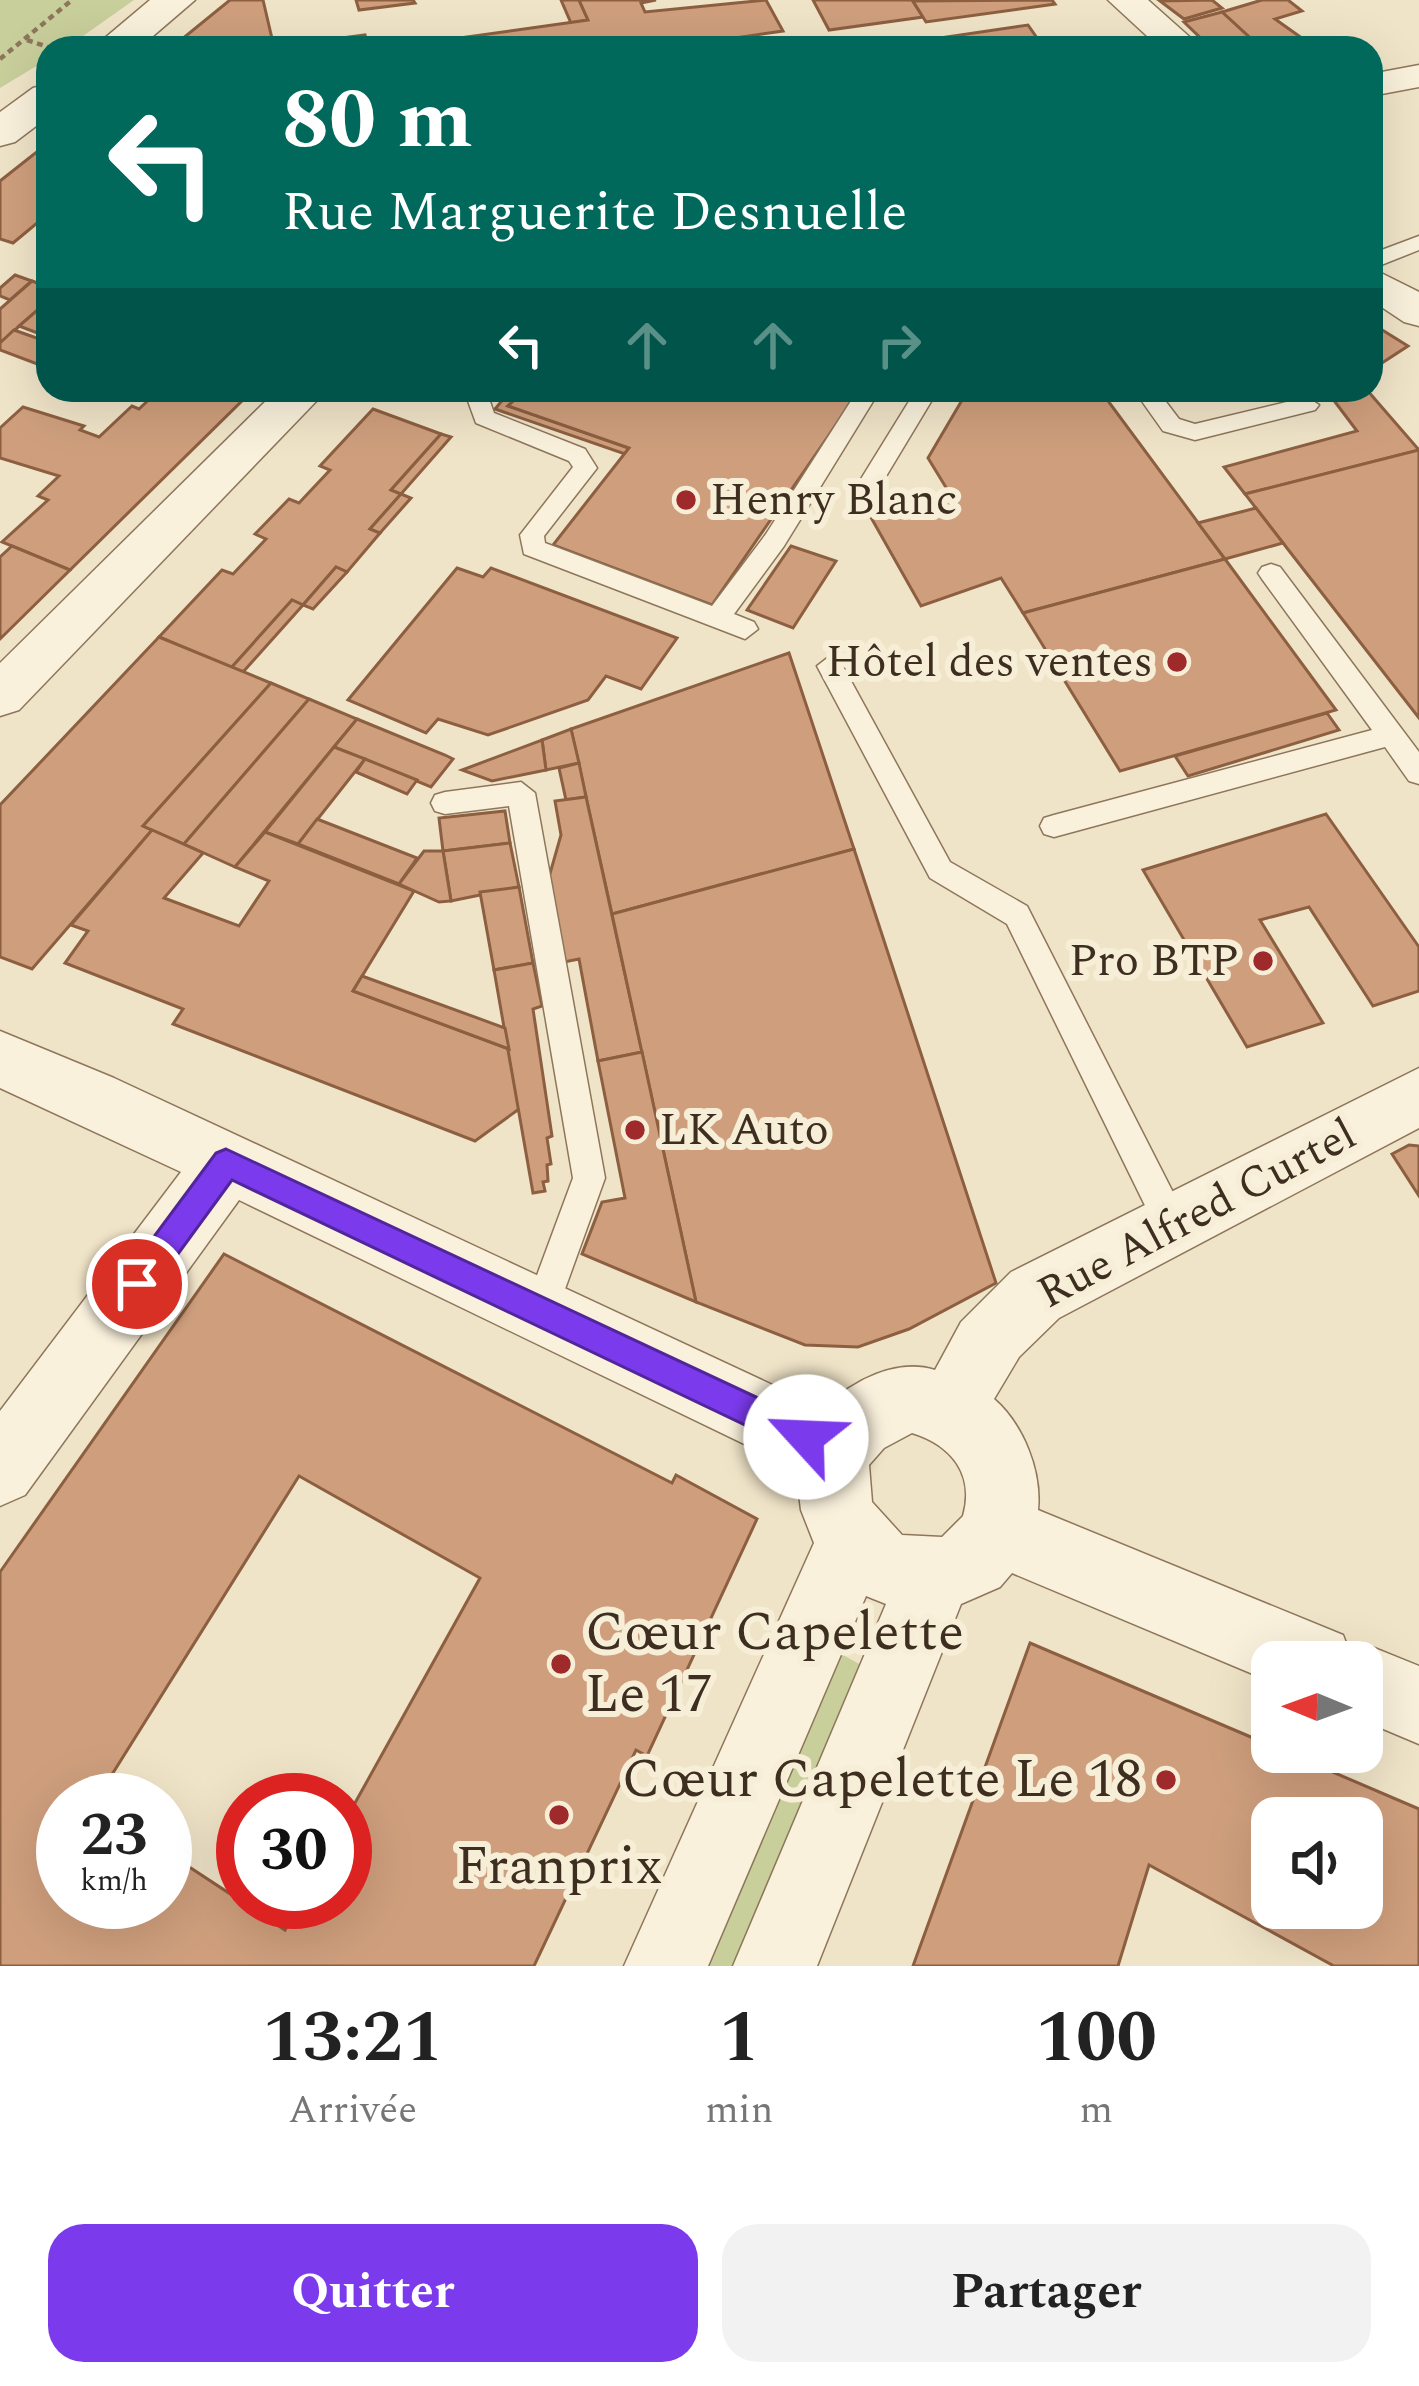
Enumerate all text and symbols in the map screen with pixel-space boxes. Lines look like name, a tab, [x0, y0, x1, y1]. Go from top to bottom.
text: 80 m	[282, 57, 473, 185]
icon: left	[84, 84, 240, 240]
text: Rue Marguerite Desnuelle	[282, 172, 907, 254]
icon: left	[488, 312, 554, 378]
icon: ahead	[614, 312, 680, 378]
icon: ahead	[740, 312, 806, 378]
icon: right	[866, 312, 932, 378]
place label: Henry Blanc	[710, 466, 957, 535]
marker: Henry Blanc	[673, 487, 699, 513]
place label: Hôtel des ventes	[826, 628, 1153, 697]
marker: Hôtel des ventes	[1164, 649, 1190, 675]
place label: Pro BTP	[1069, 927, 1239, 996]
marker: Pro BTP	[1250, 948, 1276, 974]
place label: LK Auto	[659, 1096, 829, 1165]
street label: Rue Alfred Curtel	[1025, 1101, 1369, 1327]
marker: LK Auto	[622, 1117, 648, 1143]
pin	[86, 1233, 188, 1335]
icon: arrive	[104, 1251, 170, 1317]
position arrow	[743, 1374, 869, 1500]
place label: Cœur Capelette Le 17	[585, 1592, 964, 1736]
north arrow	[1251, 1641, 1383, 1773]
map controls	[1251, 1641, 1383, 1929]
marker: Cœur Capelette Le 17	[548, 1651, 574, 1677]
place label: Cœur Capelette Le 18	[622, 1739, 1142, 1821]
marker: Cœur Capelette Le 18	[1153, 1767, 1179, 1793]
speed limit sign: 30	[216, 1773, 372, 1929]
text: 23	[80, 1790, 148, 1882]
button: sound	[1251, 1797, 1383, 1929]
marker: Franprix	[546, 1802, 572, 1828]
place label: Franprix	[455, 1826, 663, 1908]
text: km/h	[80, 1858, 148, 1904]
text: 13:21	[262, 1984, 443, 2093]
text: 1	[719, 1984, 760, 2093]
text: 100	[1036, 1984, 1157, 2093]
text: Arrivée	[288, 2081, 417, 2140]
text: min	[705, 2081, 773, 2140]
text: m	[1079, 2081, 1113, 2140]
button: Quitter	[48, 2224, 698, 2362]
button: Partager	[722, 2224, 1371, 2362]

